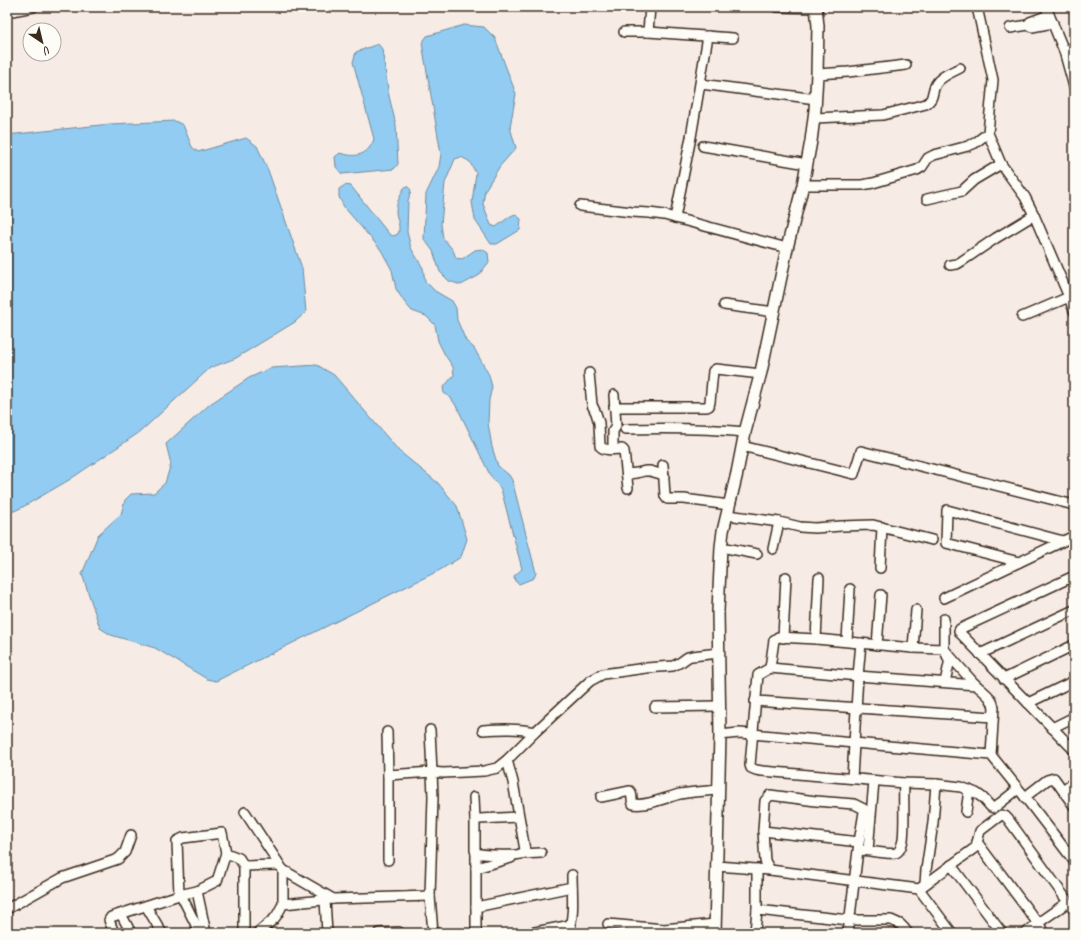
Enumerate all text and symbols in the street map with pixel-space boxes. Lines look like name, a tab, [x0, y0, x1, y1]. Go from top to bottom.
north arrow	[22, 22, 62, 62]
text: U	[39, 43, 54, 59]

